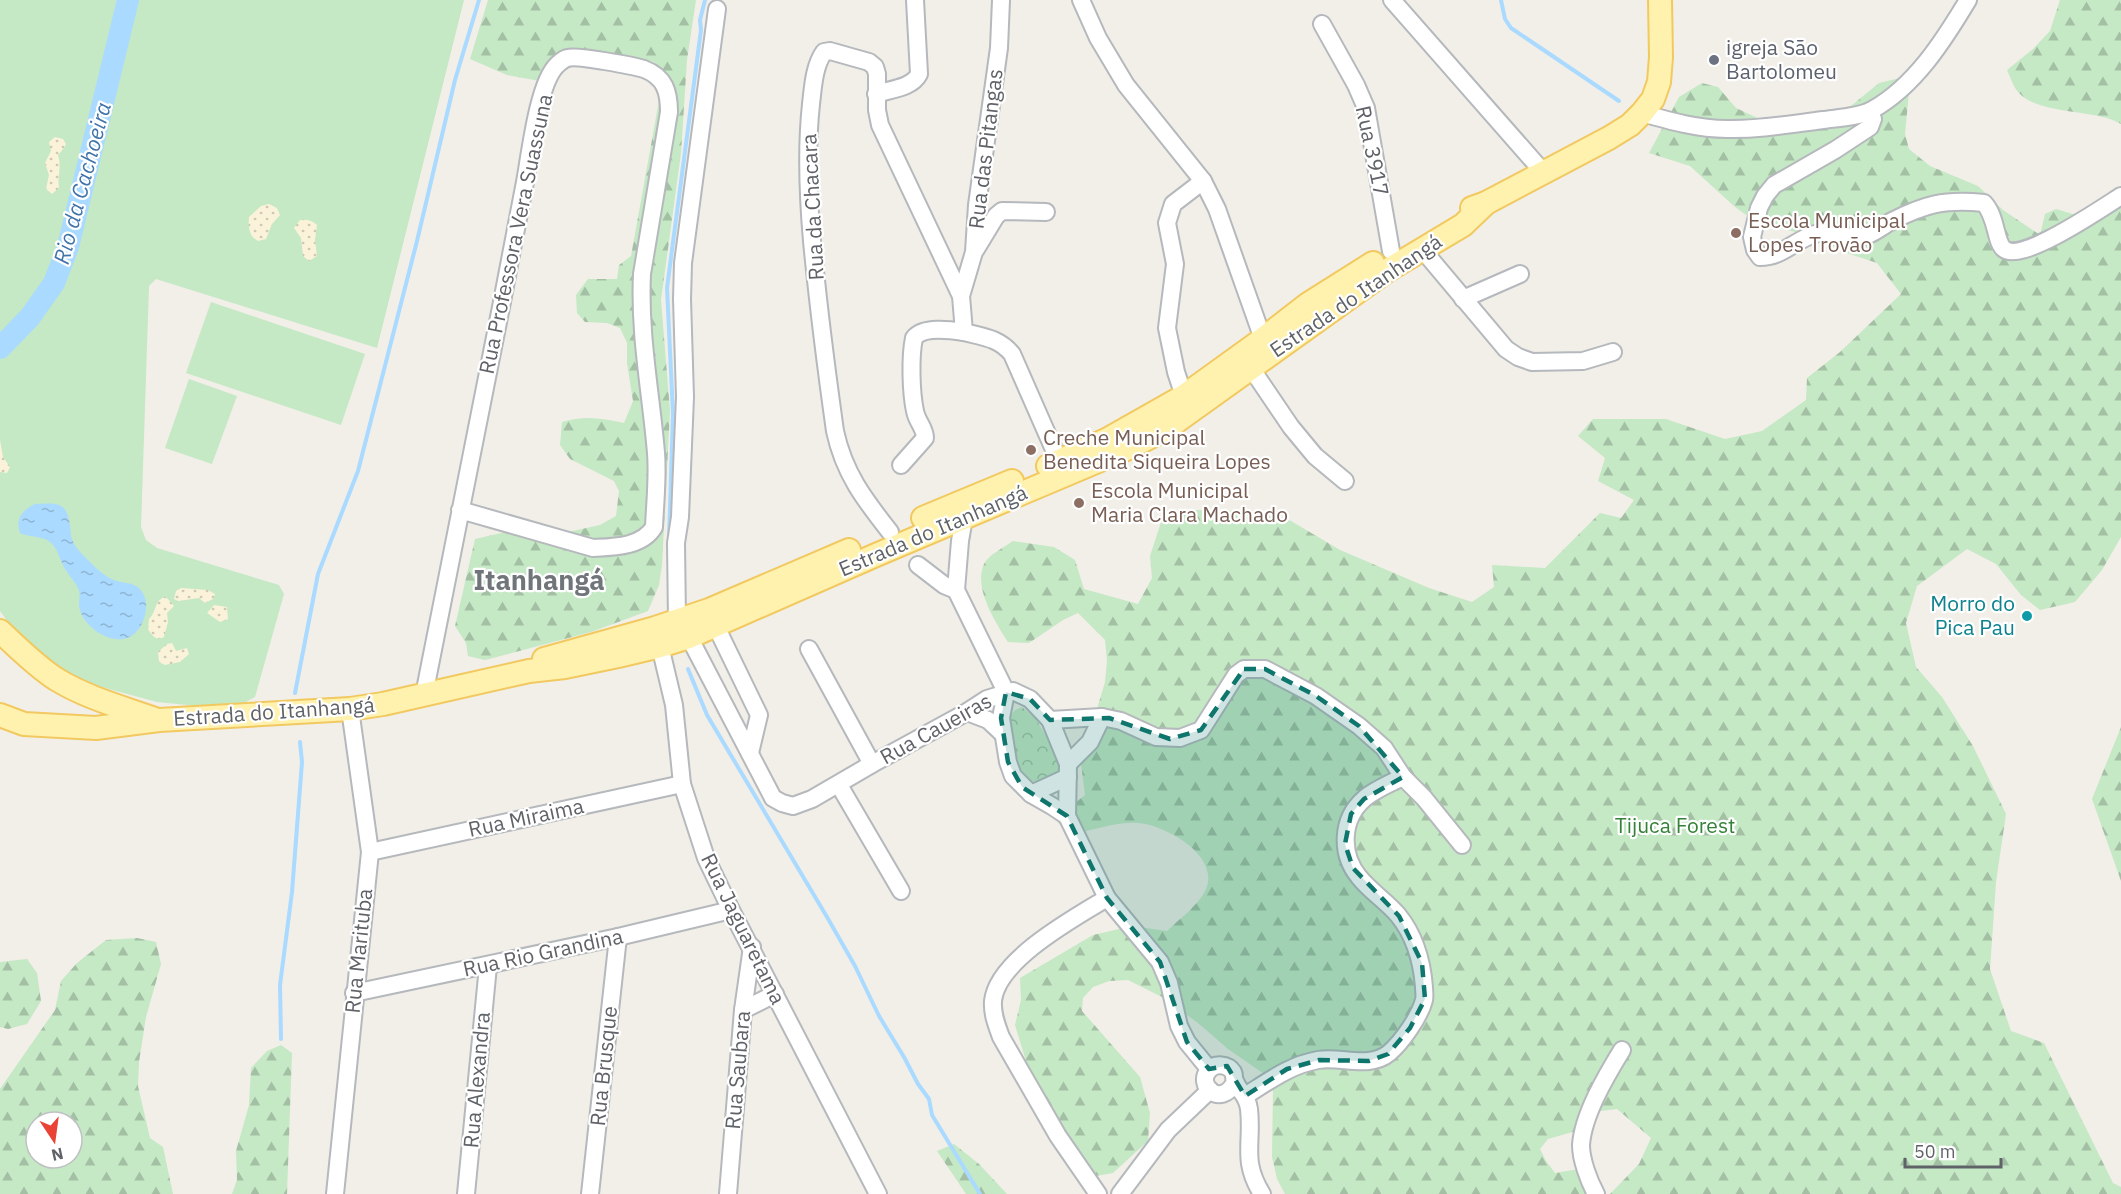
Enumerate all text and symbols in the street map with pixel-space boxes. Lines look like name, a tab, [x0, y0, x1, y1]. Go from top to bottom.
place label: igreja São Bartolomeu	[1726, 33, 1837, 85]
marker: igreja São Bartolomeu	[1707, 53, 1721, 67]
street label: Rua das Pitangas	[961, 67, 1009, 231]
street label: Rua Professora Vera Suassuna	[472, 91, 558, 376]
water label: Rio da Cachoeira	[46, 99, 117, 267]
street label: Rua 3917	[1350, 103, 1396, 199]
street label: Rua da Chacara	[794, 133, 830, 281]
place label: Escola Municipal Lopes Trovão	[1748, 206, 1906, 258]
marker: Escola Municipal Lopes Trovão	[1729, 226, 1743, 240]
street label: Estrada do Itanhangá	[1264, 227, 1447, 363]
place label: Creche Municipal Benedita Siqueira Lopes	[1043, 423, 1271, 475]
marker: Creche Municipal Benedita Siqueira Lopes	[1024, 443, 1038, 457]
place label: Escola Municipal Maria Clara Machado	[1091, 476, 1288, 528]
street label: Estrada do Itanhangá	[834, 478, 1031, 582]
marker: Escola Municipal Maria Clara Machado	[1072, 496, 1086, 510]
district label: Itanhangá	[473, 562, 605, 597]
place label: Morro do Pica Pau	[1930, 589, 2015, 641]
marker: Morro do Pica Pau	[2020, 609, 2034, 623]
street label: Rua Caueiras	[875, 686, 996, 770]
street label: Estrada do Itanhangá	[172, 690, 376, 732]
street label: Rua Miraima	[465, 791, 586, 843]
park label: Tijuca Forest	[1615, 811, 1735, 839]
street label: Rua Jaguaretama	[695, 848, 793, 1009]
street label: Rua Marituba	[338, 887, 378, 1015]
street label: Rua Rio Grandina	[460, 921, 625, 983]
street label: Rua Brusque	[583, 1004, 623, 1127]
street label: Rua Saubara	[718, 1009, 756, 1130]
street label: Rua Alexandra	[456, 1011, 496, 1149]
north arrow	[24, 1110, 84, 1170]
scale bar	[1905, 1131, 2001, 1169]
text: 50 m	[1914, 1140, 1956, 1163]
text: N	[49, 1144, 65, 1166]

